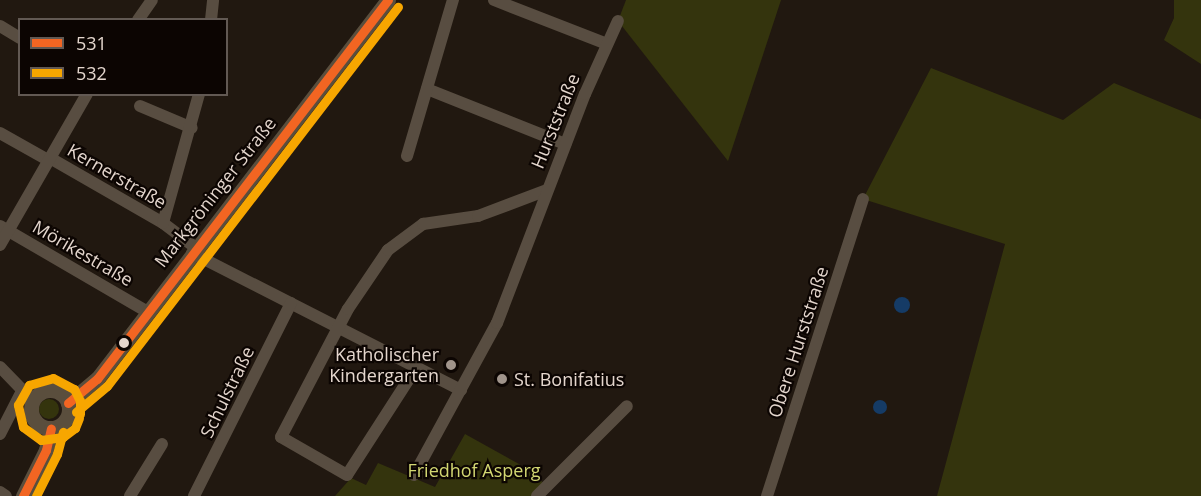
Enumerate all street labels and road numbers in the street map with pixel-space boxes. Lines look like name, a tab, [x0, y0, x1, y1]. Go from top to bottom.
street label: Hurststraße	[526, 70, 584, 172]
street label: Markgröninger Straße	[150, 113, 280, 271]
street label: Kernerstraße	[64, 139, 170, 213]
street label: Mörikestraße	[29, 216, 137, 290]
street label: Obere Hurststraße	[763, 264, 833, 420]
street label: Schulstraße	[196, 343, 258, 441]

